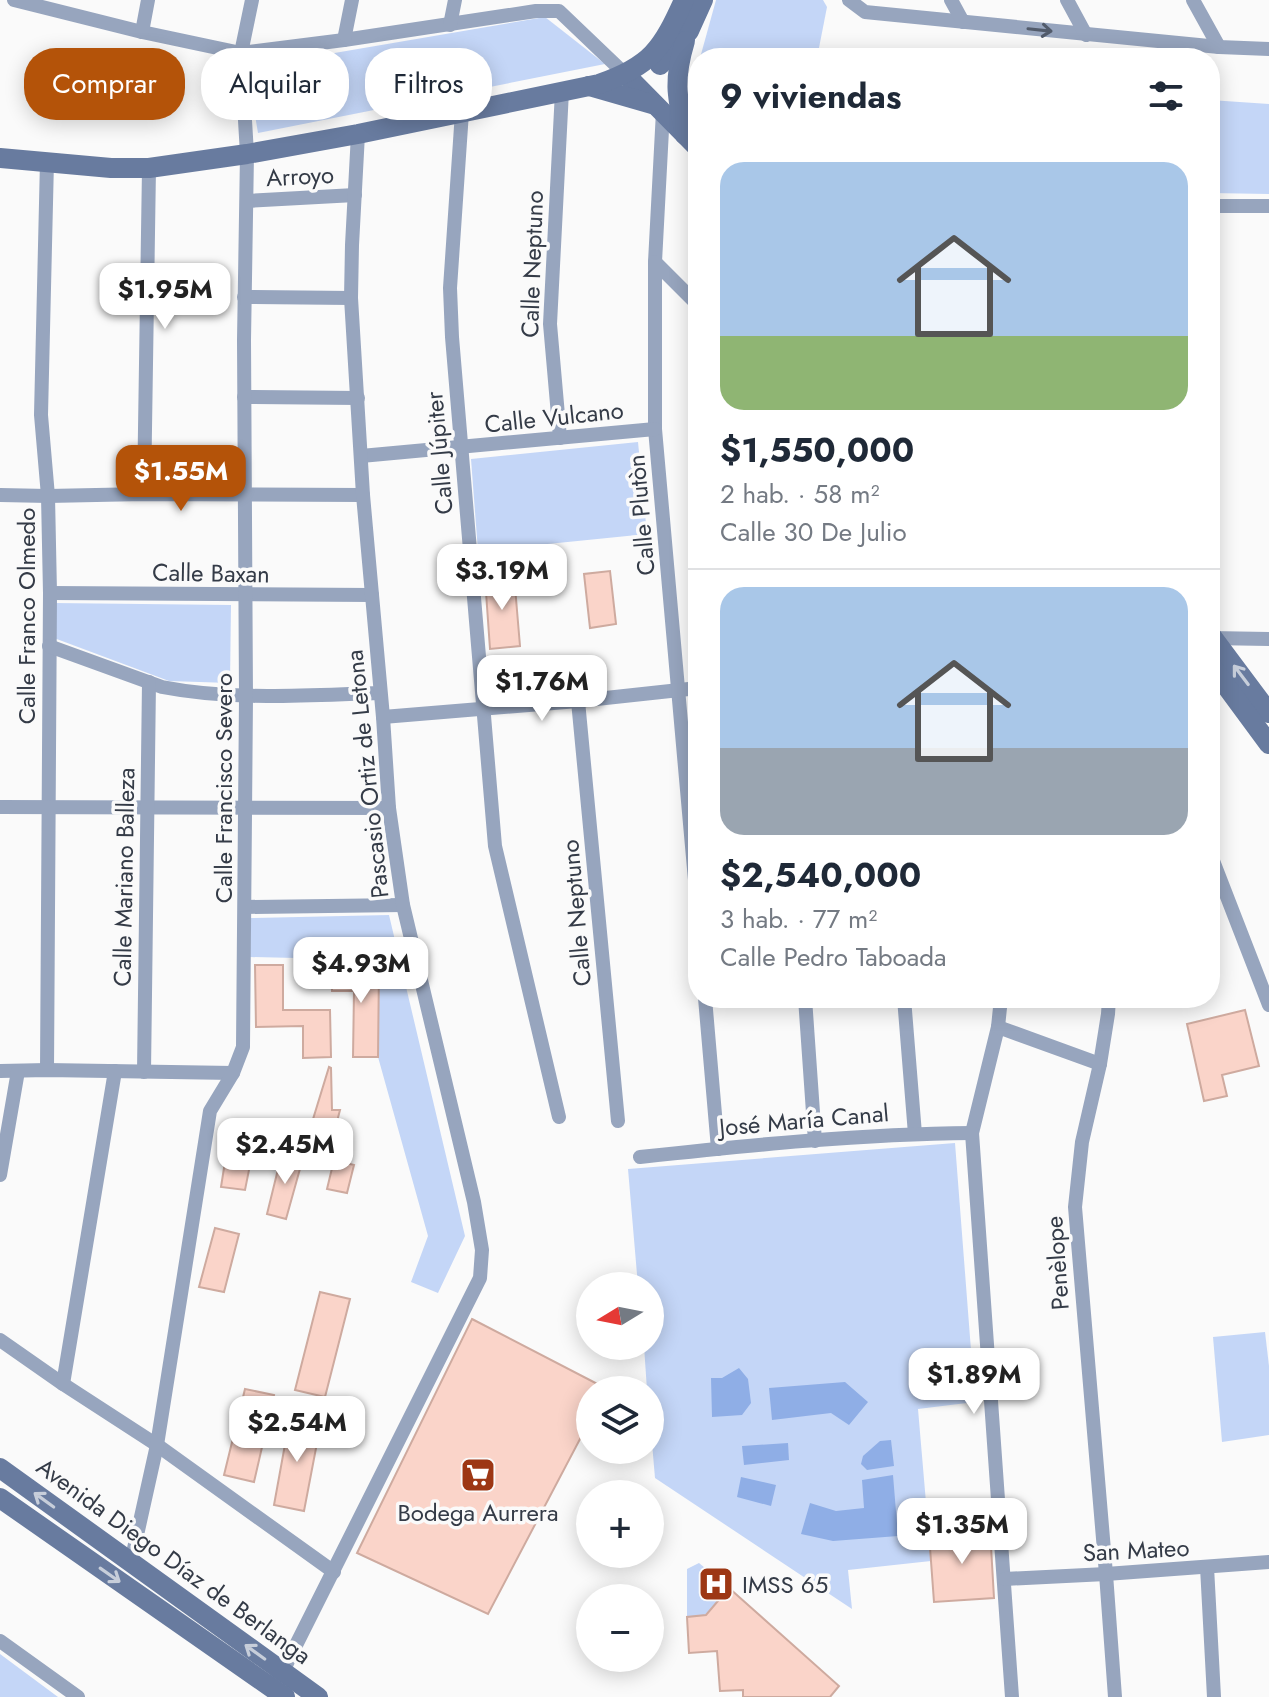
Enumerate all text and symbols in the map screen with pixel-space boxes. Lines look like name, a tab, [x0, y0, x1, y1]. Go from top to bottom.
one-way arrow	[1026, 23, 1053, 38]
chip: Comprar	[24, 48, 185, 120]
chip: Alquilar	[201, 48, 349, 120]
chip: Filtros	[365, 48, 492, 120]
text: 9 viviendas	[720, 72, 901, 121]
icon: filters	[1144, 74, 1188, 118]
street label: Arroyo	[265, 157, 335, 195]
street label: Calle Neptuno	[512, 190, 552, 338]
icon: home	[882, 214, 1026, 358]
pin: $1.95M	[100, 263, 230, 331]
text: $1.95M	[117, 270, 213, 308]
street label: Calle Júpiter	[416, 389, 462, 516]
street label: Calle Vulcano	[483, 392, 625, 442]
text: $1,550,000	[720, 426, 914, 475]
pin: $1.55M	[116, 445, 246, 513]
text: $1.55M	[134, 452, 228, 490]
street label: Calle Plutòn	[618, 453, 664, 577]
text: 2 hab. · 58 m²	[720, 475, 879, 513]
street label: Calle Franco Olmedo	[9, 508, 44, 724]
text: Calle 30 De Julio	[720, 513, 907, 551]
pin: $3.19M	[437, 544, 567, 612]
text: $3.19M	[455, 551, 549, 589]
street label: Calle Baxan	[152, 554, 270, 592]
icon: home	[882, 639, 1026, 783]
street label: Pascasio Ortiz de Letona	[337, 648, 397, 900]
pin: $1.76M	[477, 655, 607, 723]
text: $1.76M	[495, 662, 589, 700]
one-way arrow	[1232, 665, 1249, 686]
street label: Calle Francisco Severo	[206, 673, 241, 903]
street label: Calle Mariano Balleza	[105, 767, 143, 987]
street label: Calle Neptuno	[552, 838, 600, 988]
text: $2,540,000	[720, 851, 921, 900]
text: 3 hab. · 77 m²	[720, 900, 877, 938]
pin: $4.93M	[296, 937, 426, 1005]
text: Calle Pedro Taboada	[720, 938, 947, 976]
text: $4.93M	[311, 944, 411, 982]
street label: José María Canal	[715, 1095, 890, 1145]
pin: $2.45M	[220, 1118, 350, 1186]
text: $2.45M	[235, 1125, 335, 1163]
street label: Penèlope	[1036, 1215, 1078, 1311]
north arrow	[576, 1272, 664, 1360]
map controls	[576, 1272, 664, 1672]
pin: $1.89M	[909, 1348, 1039, 1416]
text: $1.89M	[927, 1355, 1021, 1393]
button: layers	[576, 1376, 664, 1464]
pin: $2.54M	[232, 1396, 362, 1464]
text: $2.54M	[247, 1403, 347, 1441]
street label: Avenida Diego Díaz de Berlanga	[29, 1449, 319, 1673]
supermarket icon: Bodega Aurrera	[459, 1456, 497, 1494]
button: +	[576, 1480, 664, 1568]
one-way arrow	[34, 1491, 55, 1508]
place label: Bodega Aurrera	[397, 1495, 559, 1530]
pin: $1.35M	[897, 1498, 1027, 1566]
text: $1.35M	[915, 1505, 1009, 1543]
street label: San Mateo	[1082, 1530, 1190, 1570]
hospital icon: IMSS 65	[697, 1565, 735, 1603]
one-way arrow	[98, 1567, 120, 1583]
place label: IMSS 65	[742, 1567, 828, 1602]
button: −	[576, 1584, 664, 1672]
one-way arrow	[245, 1644, 266, 1661]

